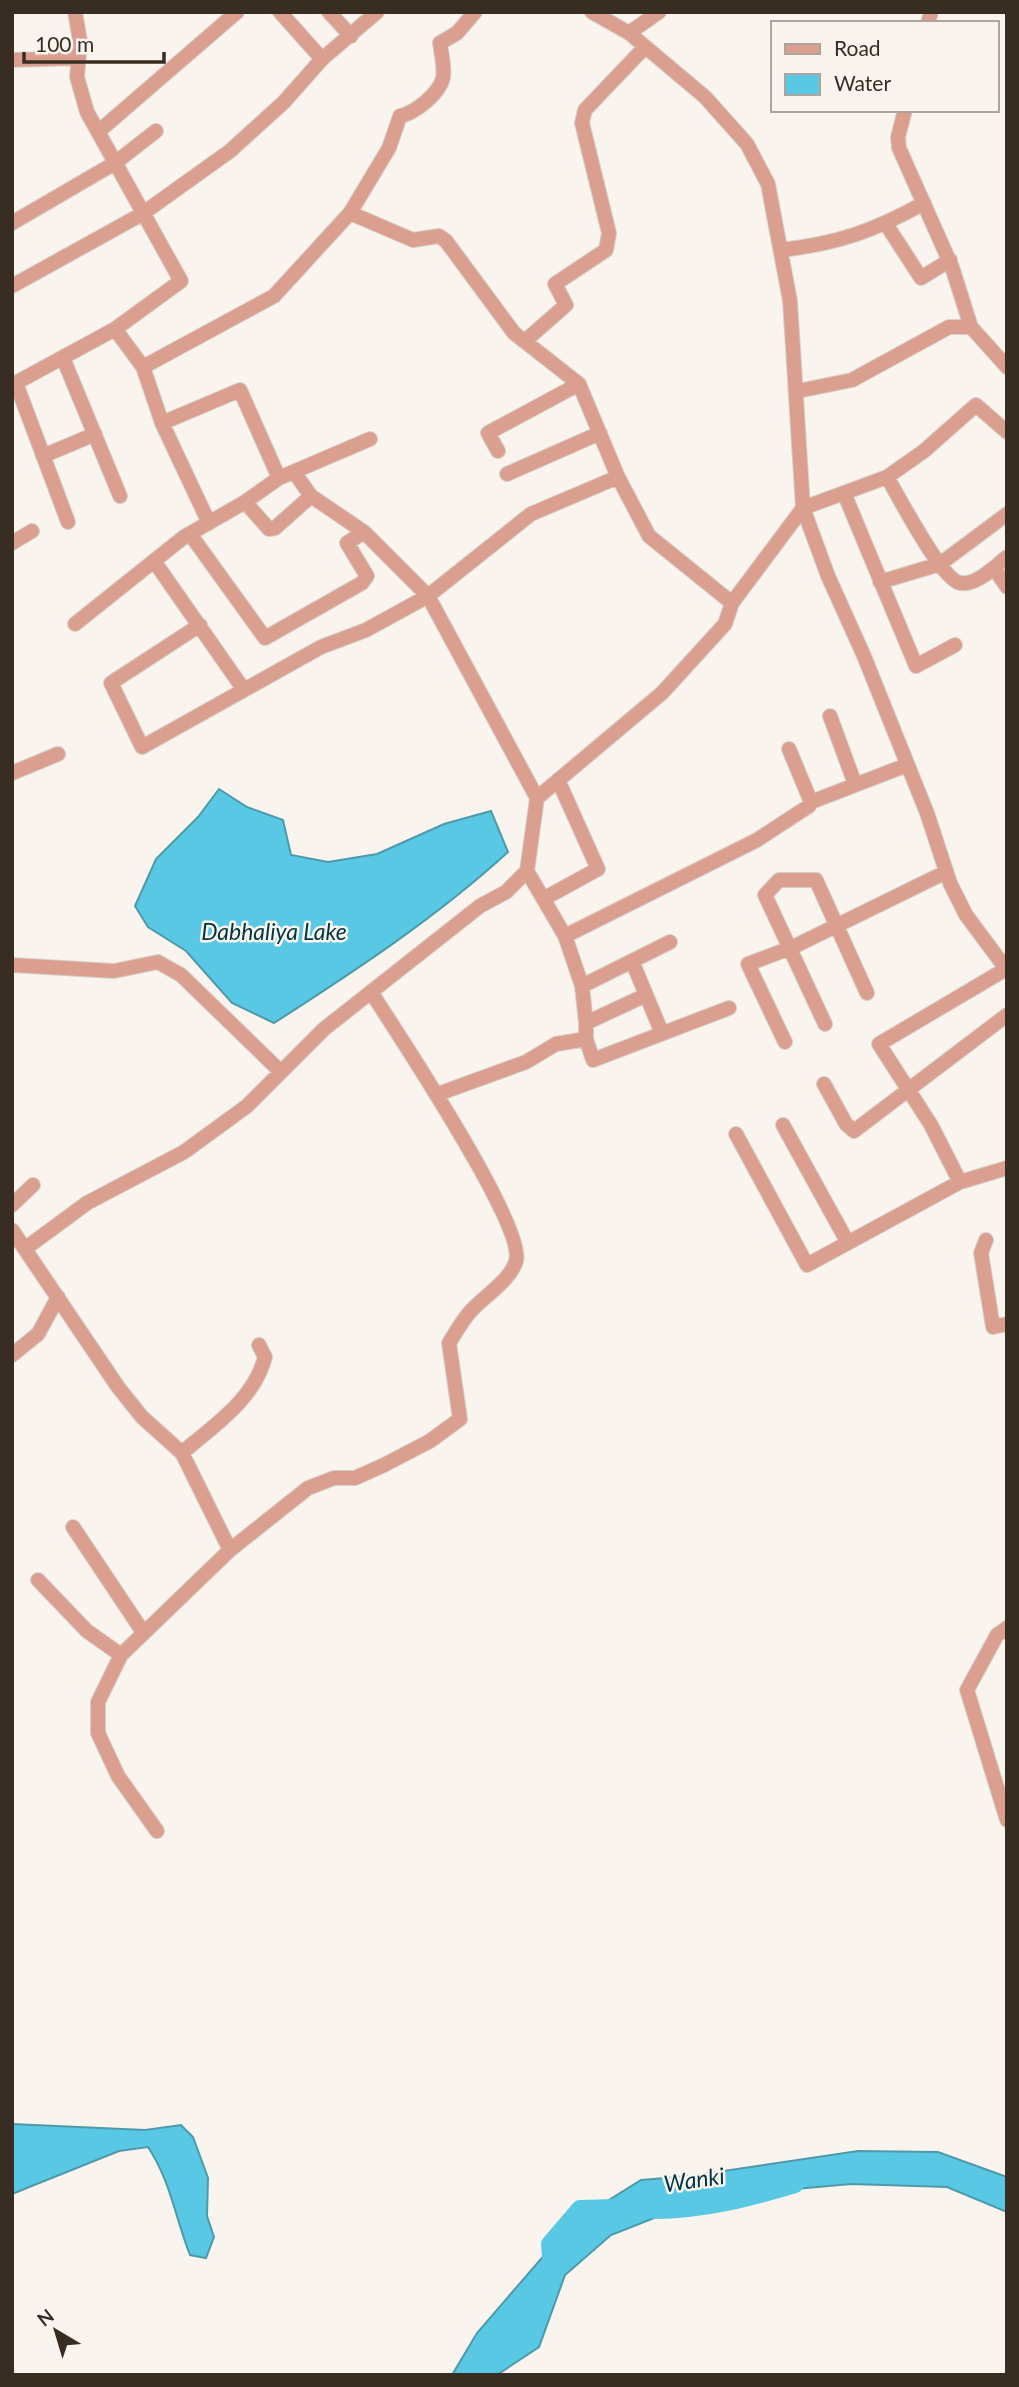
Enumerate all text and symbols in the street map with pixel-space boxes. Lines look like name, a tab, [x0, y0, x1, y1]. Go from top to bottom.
scale bar	[24, 21, 164, 65]
legend	[771, 21, 998, 112]
text: 100 m	[35, 31, 94, 56]
text: Road	[834, 35, 881, 60]
text: Water	[834, 70, 891, 95]
water label: Dabhaliya Lake	[201, 917, 347, 945]
water label: Wanki	[662, 2161, 726, 2197]
north arrow	[21, 2296, 91, 2366]
text: N	[32, 2304, 58, 2331]

